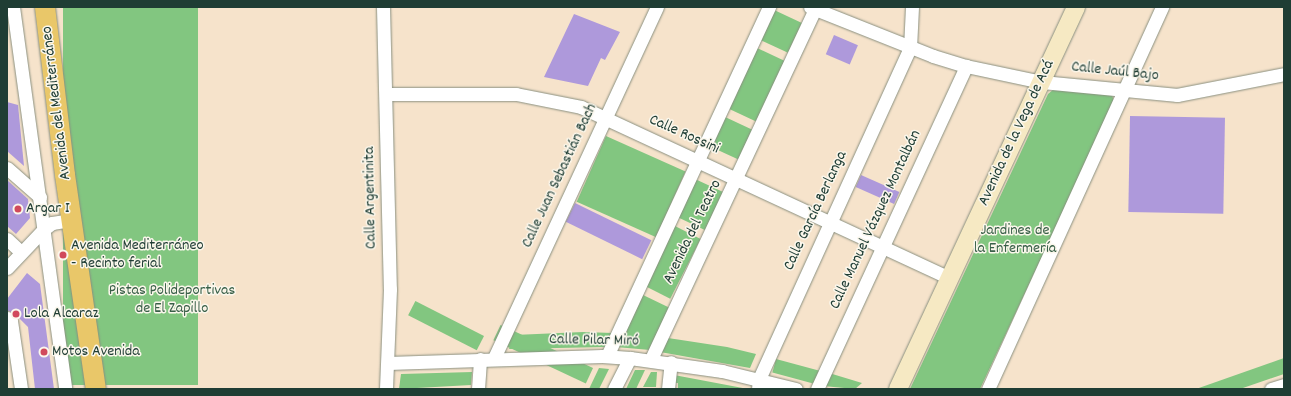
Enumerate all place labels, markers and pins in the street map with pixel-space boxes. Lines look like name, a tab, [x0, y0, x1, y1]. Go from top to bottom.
place label: Argar I	[26, 199, 70, 219]
marker: Argar I	[13, 204, 23, 214]
place label: Avenida Mediterráneo - Recinto ferial	[71, 236, 204, 274]
marker: Avenida Mediterráneo - Recinto ferial	[58, 250, 68, 260]
place label: Lola Alcaraz	[24, 304, 99, 324]
marker: Lola Alcaraz	[11, 309, 21, 319]
place label: Motos Avenida	[52, 342, 140, 362]
marker: Motos Avenida	[39, 347, 49, 357]

